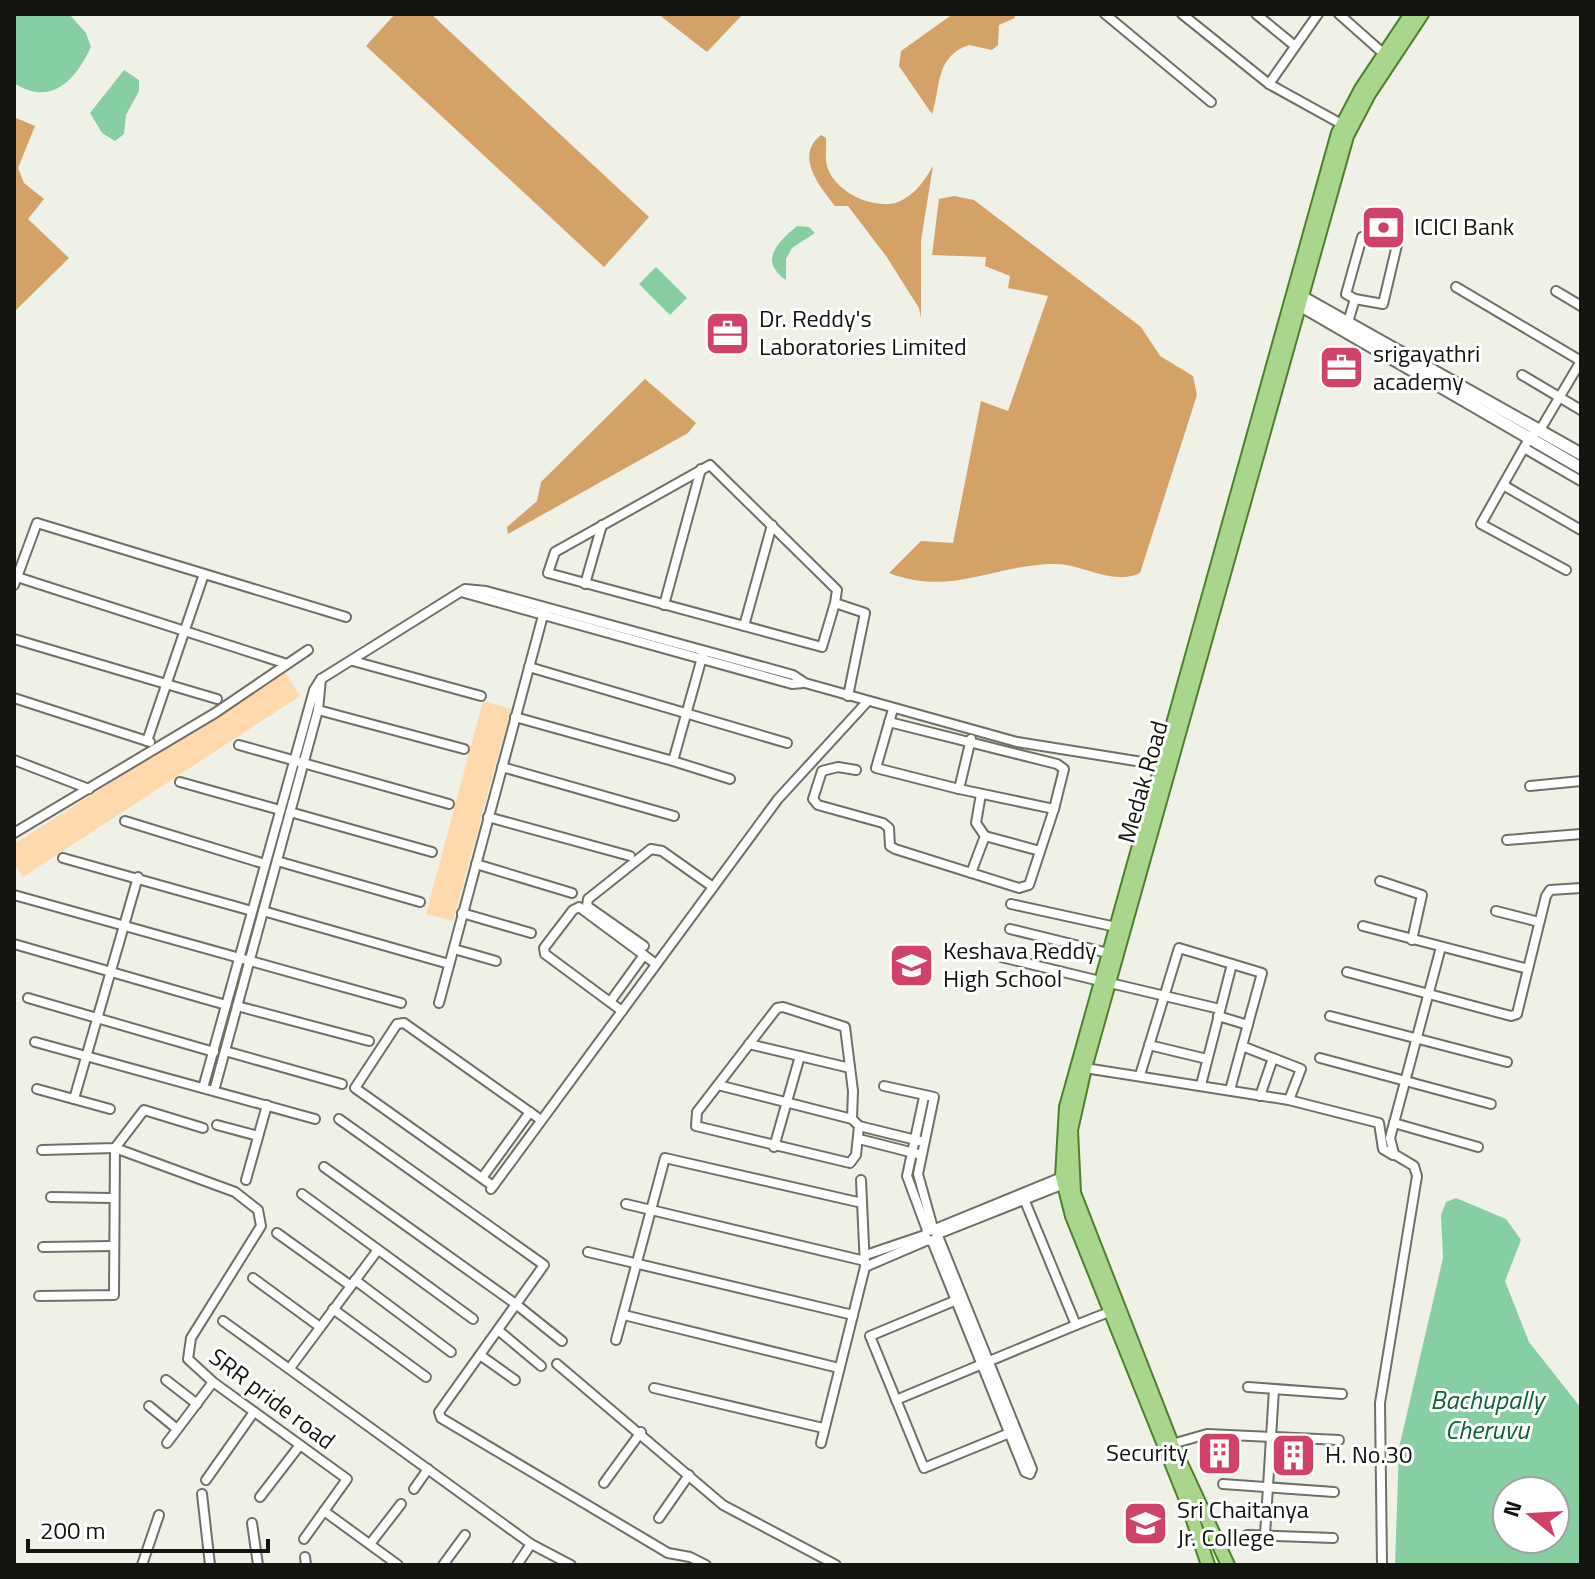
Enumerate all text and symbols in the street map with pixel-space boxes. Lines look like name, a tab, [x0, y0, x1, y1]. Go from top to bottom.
bank icon: ICICI Bank	[1359, 203, 1407, 251]
place label: ICICI Bank	[1414, 208, 1515, 244]
place label: Dr. Reddy's Laboratories Limited	[759, 300, 967, 364]
office icon: Dr. Reddy's Laboratories Limited	[704, 309, 752, 357]
place label: srigayathri academy	[1373, 335, 1480, 399]
office icon: srigayathri academy	[1318, 344, 1366, 392]
street label: Medak Road	[1107, 716, 1177, 847]
place label: Keshava Reddy High School	[943, 932, 1097, 996]
school or university icon: Keshava Reddy High School	[888, 941, 936, 989]
street label: SRR pride road	[202, 1339, 343, 1458]
water label: Bachupally Cheruvu	[1430, 1380, 1547, 1449]
building icon: Security	[1195, 1429, 1243, 1477]
building icon: H. No.30	[1270, 1431, 1318, 1479]
place label: Security	[1106, 1434, 1188, 1470]
place label: H. No.30	[1325, 1436, 1413, 1472]
north arrow	[1491, 1475, 1571, 1555]
place label: Sri Chaitanya Jr. College	[1177, 1491, 1309, 1555]
text: N	[1493, 1496, 1531, 1521]
school or university icon: Sri Chaitanya Jr. College	[1122, 1500, 1170, 1548]
scale bar	[28, 1503, 268, 1553]
text: 200 m	[40, 1512, 106, 1548]

